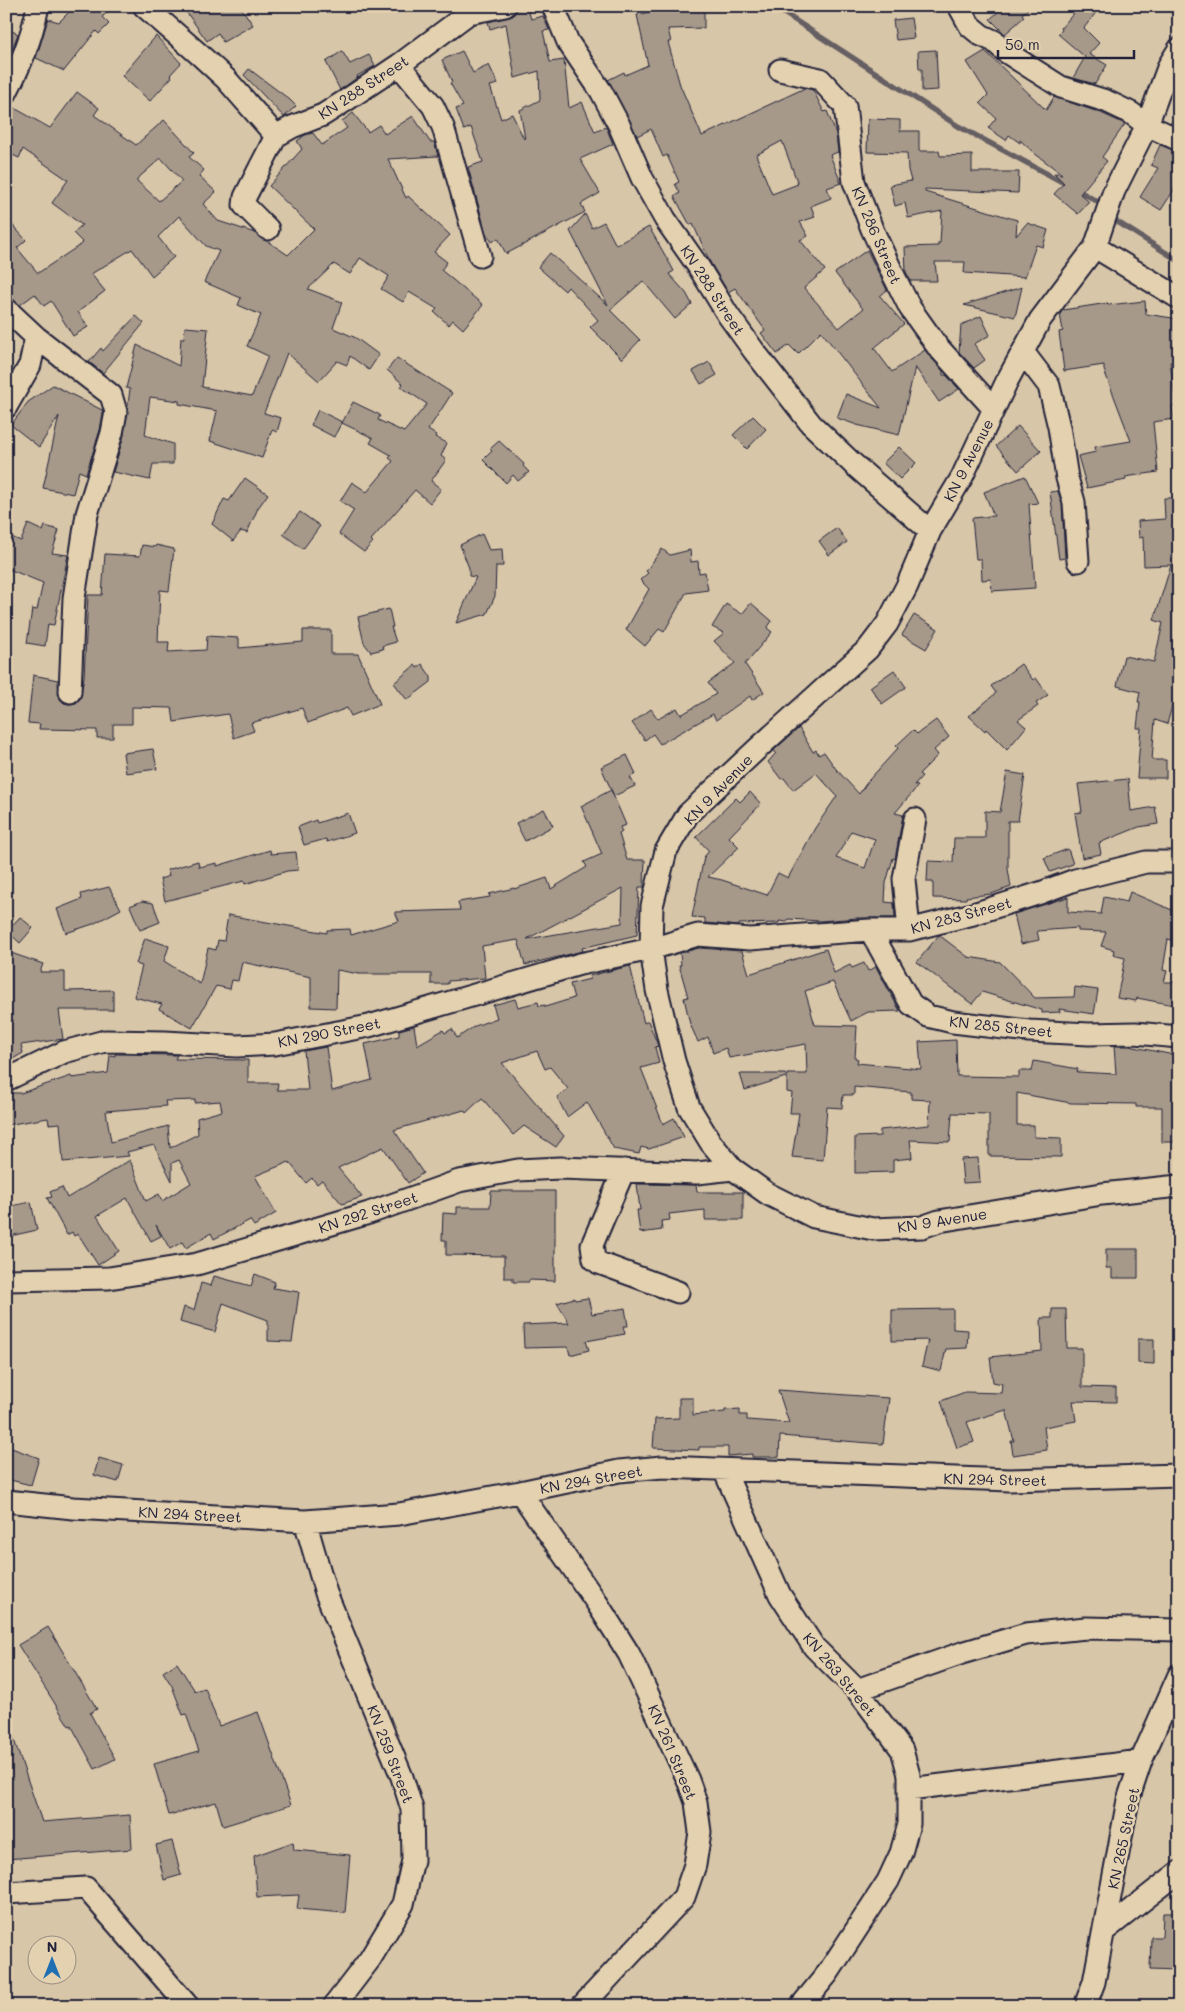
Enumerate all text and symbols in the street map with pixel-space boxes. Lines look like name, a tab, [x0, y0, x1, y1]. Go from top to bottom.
scale bar	[998, 28, 1134, 60]
text: 50 m	[1005, 34, 1040, 54]
street label: KN 288 Street	[314, 50, 412, 124]
street label: KN 286 Street	[847, 183, 907, 287]
street label: KN 288 Street	[676, 241, 750, 339]
street label: KN 9 Avenue	[939, 415, 997, 505]
street label: KN 9 Avenue	[679, 749, 757, 829]
street label: KN 283 Street	[908, 892, 1014, 938]
street label: KN 285 Street	[948, 1011, 1054, 1041]
street label: KN 290 Street	[276, 1012, 382, 1052]
street label: KN 292 Street	[316, 1187, 420, 1237]
street label: KN 9 Avenue	[896, 1203, 988, 1237]
street label: KN 294 Street	[538, 1460, 644, 1498]
street label: KN 294 Street	[943, 1468, 1047, 1490]
street label: KN 294 Street	[138, 1501, 242, 1527]
street label: KN 263 Street	[799, 1628, 881, 1720]
street label: KN 261 Street	[644, 1701, 702, 1803]
street label: KN 259 Street	[363, 1702, 419, 1806]
street label: KN 265 Street	[1102, 1785, 1144, 1891]
north arrow	[28, 1934, 78, 1984]
text: N	[47, 1937, 57, 1956]

